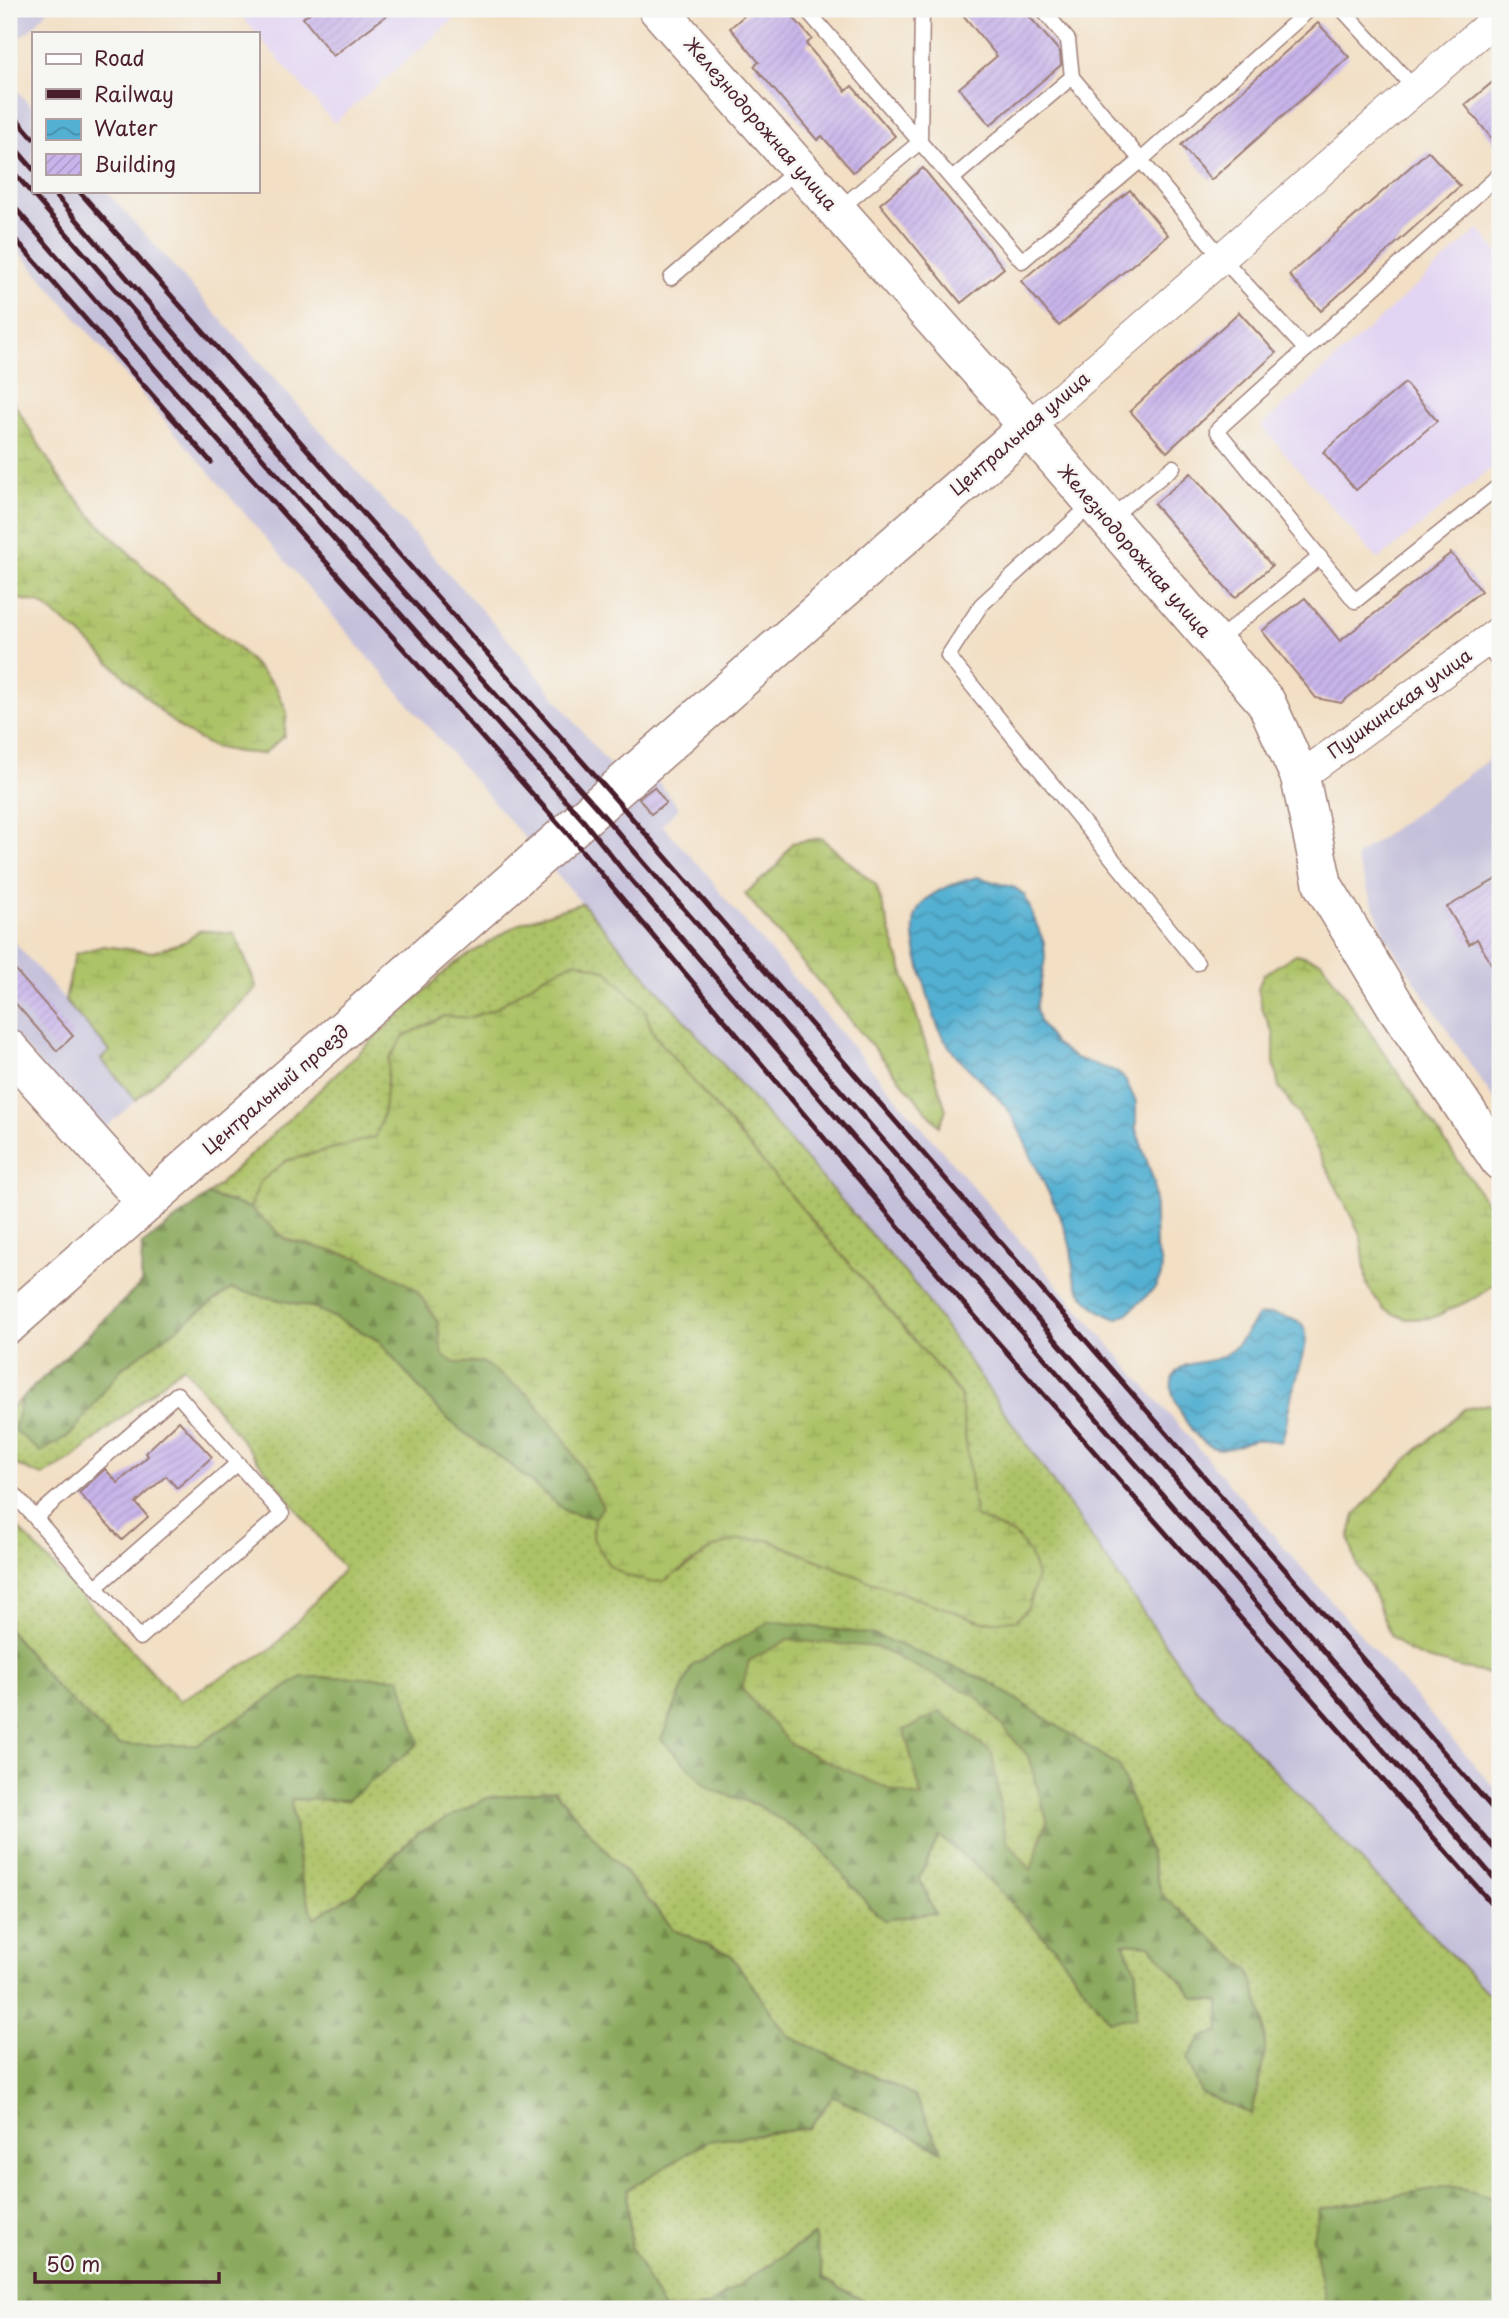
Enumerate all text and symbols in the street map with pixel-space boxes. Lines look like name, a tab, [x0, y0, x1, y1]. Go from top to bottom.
street label: Железнодорожная улица	[678, 30, 845, 216]
legend	[32, 32, 259, 192]
text: Road	[94, 41, 145, 73]
text: Railway	[94, 77, 174, 109]
text: Water	[94, 111, 158, 143]
text: Building	[94, 147, 176, 179]
street label: Центральная улица	[943, 364, 1095, 501]
street label: Железнодорожная улица	[1052, 457, 1219, 643]
street label: Пушкинская улица	[1321, 641, 1477, 764]
street label: Центральный проезд	[196, 1017, 354, 1160]
scale bar	[35, 2241, 219, 2285]
text: 50 m	[46, 2247, 100, 2279]

